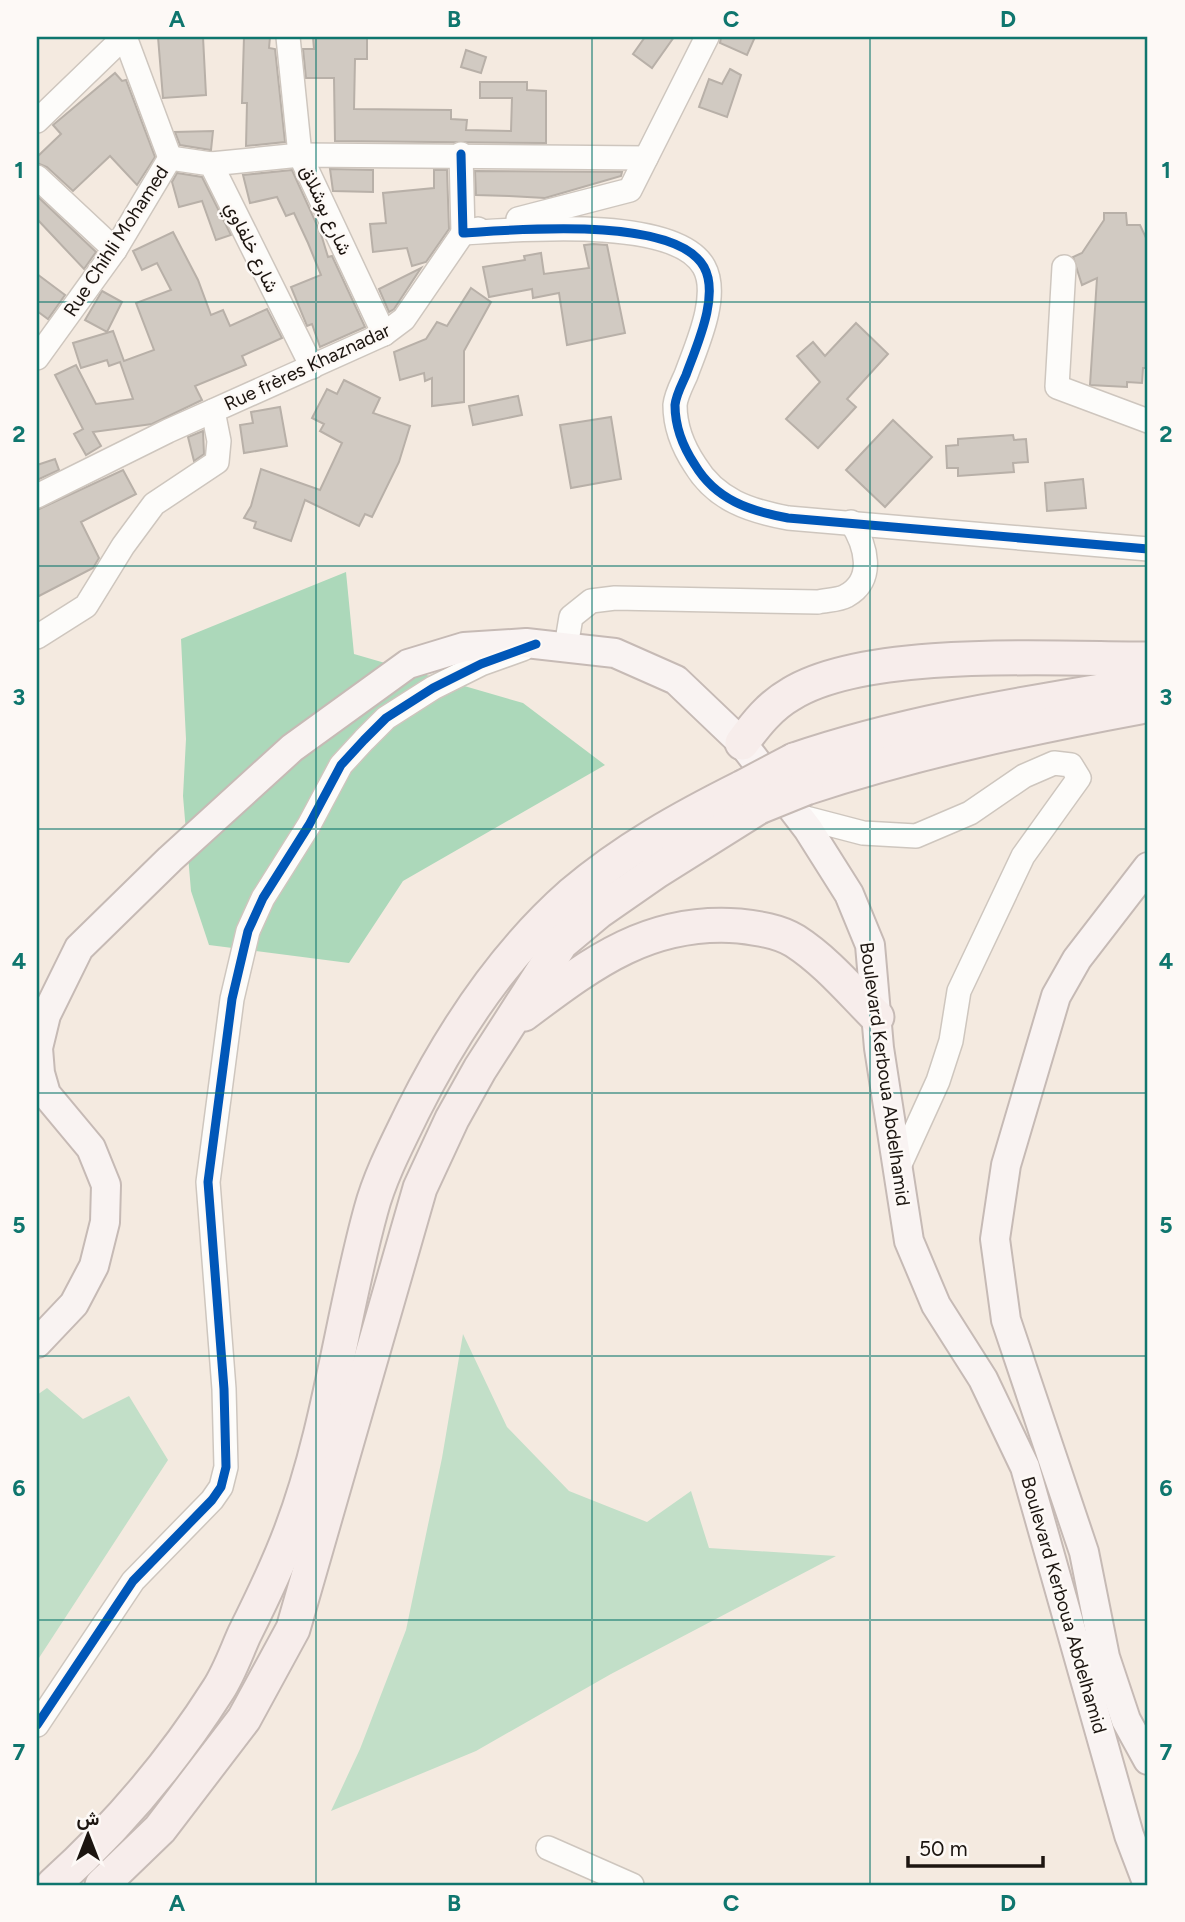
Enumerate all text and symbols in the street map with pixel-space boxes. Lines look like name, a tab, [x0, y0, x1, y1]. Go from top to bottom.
text: A	[169, 5, 186, 33]
text: B	[447, 5, 461, 33]
text: C	[723, 5, 740, 33]
text: D	[1000, 5, 1016, 33]
text: 1	[14, 156, 24, 184]
text: 1	[1161, 156, 1171, 184]
street label: Rue Chihli Mohamed	[59, 161, 173, 321]
street label: شارع بوشلاق	[294, 161, 357, 259]
street label: شارع خلفاوي	[217, 198, 284, 298]
street label: Rue frères Khaznadar	[220, 318, 394, 416]
text: 2	[12, 420, 26, 448]
text: 2	[1159, 420, 1173, 448]
text: 3	[13, 683, 25, 711]
text: 3	[1160, 683, 1172, 711]
street label: Boulevard Kerboua Abdelhamid	[855, 941, 915, 1207]
text: 4	[12, 947, 26, 975]
text: 4	[1159, 947, 1173, 975]
text: 5	[12, 1211, 26, 1239]
text: 5	[1159, 1211, 1173, 1239]
text: 6	[12, 1474, 26, 1502]
street label: Boulevard Kerboua Abdelhamid	[1016, 1474, 1112, 1736]
text: 6	[1159, 1474, 1173, 1502]
text: 7	[13, 1738, 26, 1766]
text: 7	[1160, 1738, 1173, 1766]
north arrow	[52, 1800, 122, 1870]
text: ش	[77, 1807, 100, 1830]
scale bar	[908, 1824, 1043, 1868]
text: 50 m	[919, 1836, 968, 1861]
text: A	[169, 1889, 186, 1917]
text: B	[447, 1889, 461, 1917]
text: C	[723, 1889, 740, 1917]
text: D	[1000, 1889, 1016, 1917]

